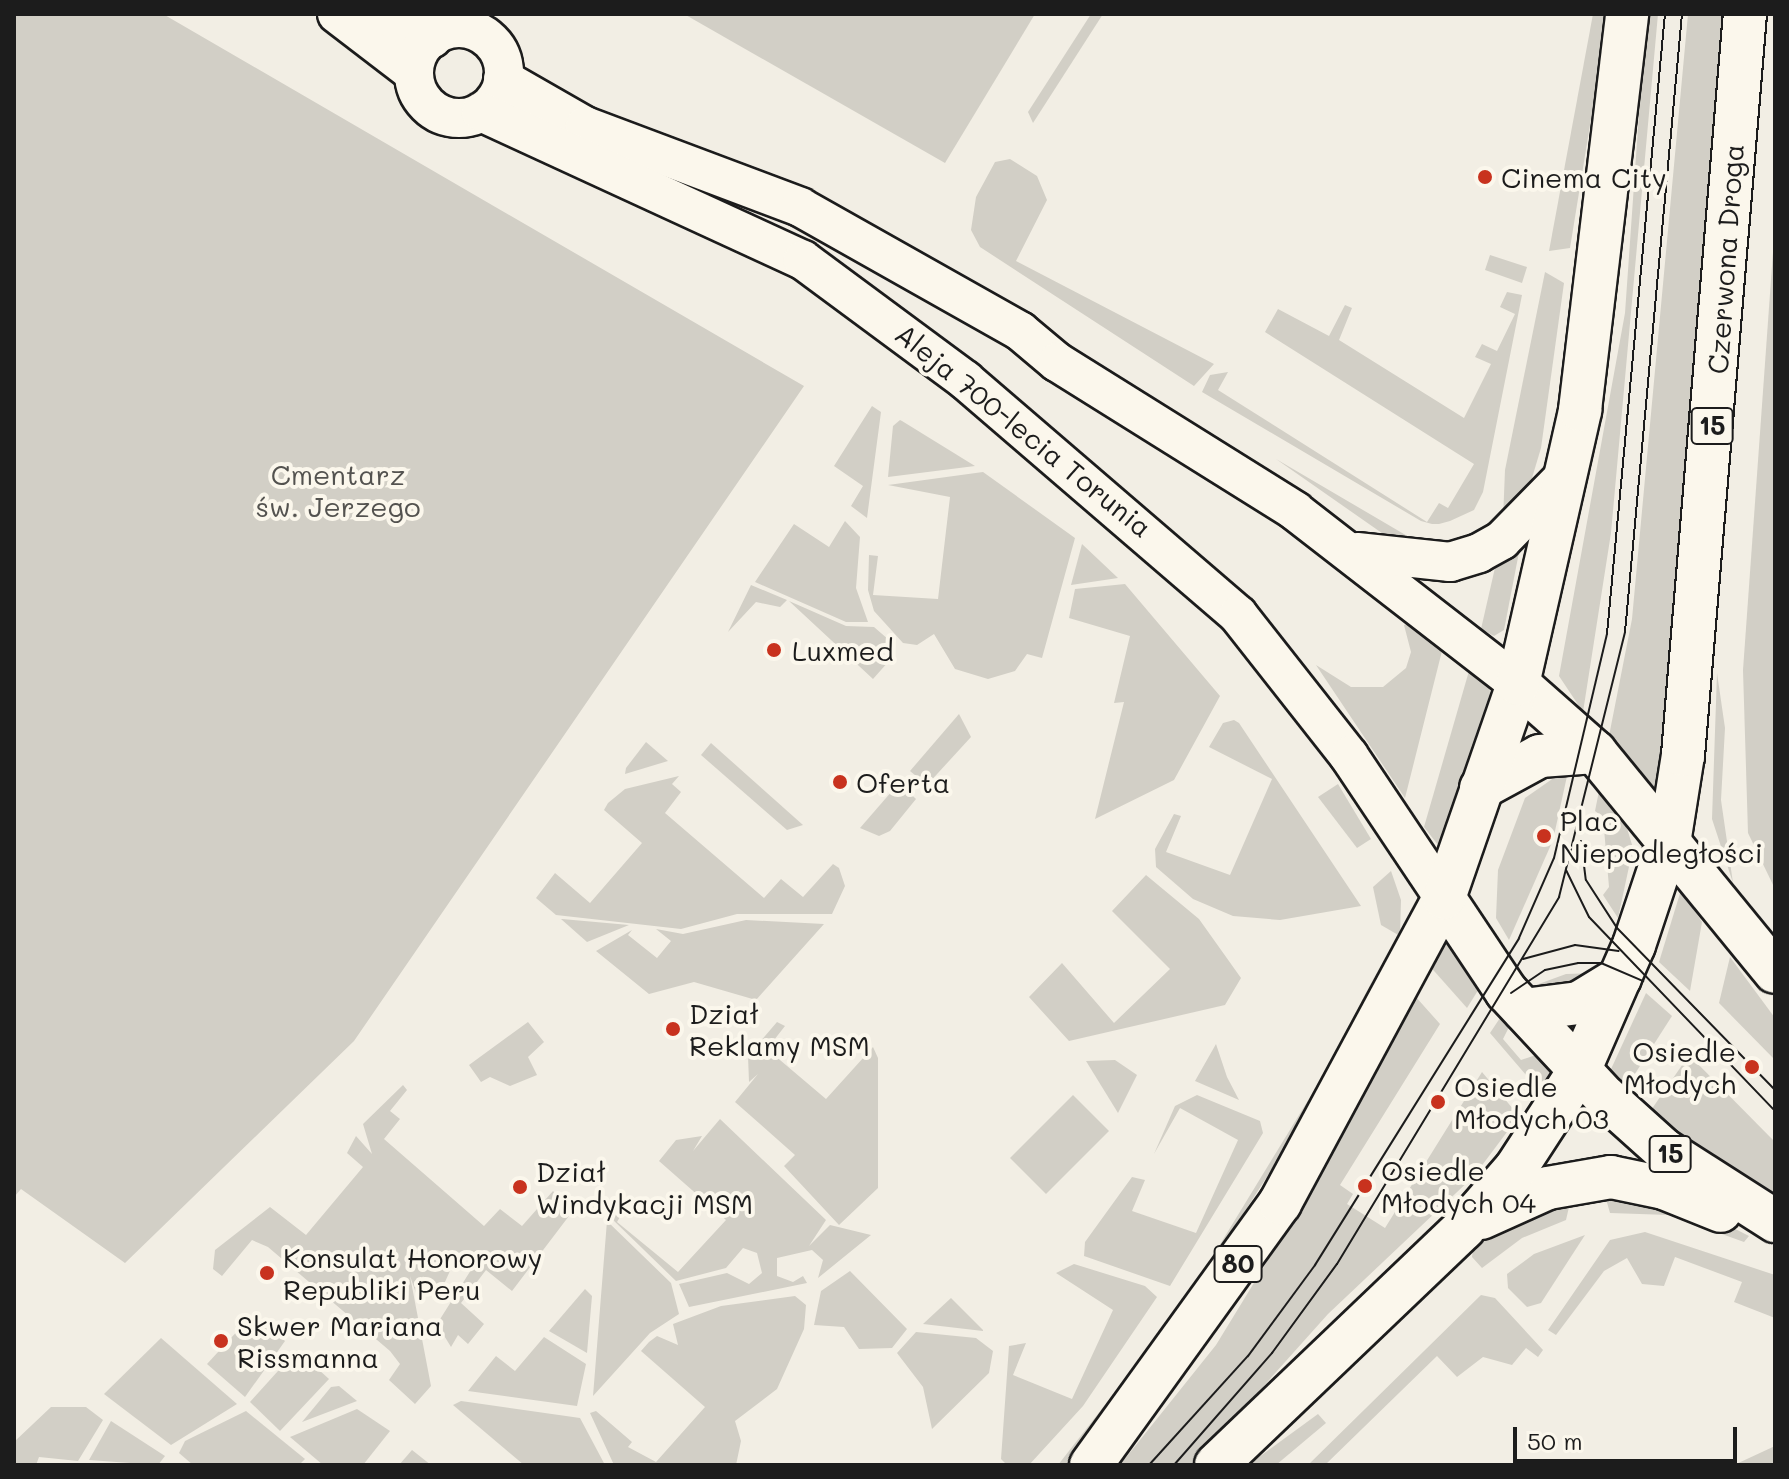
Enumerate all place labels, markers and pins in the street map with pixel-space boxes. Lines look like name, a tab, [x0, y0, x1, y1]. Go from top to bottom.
place label: Cinema City	[1501, 160, 1667, 194]
marker: Cinema City	[1476, 168, 1494, 186]
place label: Luxmed	[792, 633, 894, 667]
marker: Luxmed	[763, 639, 785, 661]
place label: Oferta	[856, 765, 950, 799]
marker: Oferta	[831, 773, 849, 791]
place label: Plac Niepodległości	[1560, 803, 1763, 869]
marker: Plac Niepodległości	[1535, 827, 1553, 845]
place label: Dział Reklamy MSM	[689, 996, 870, 1062]
marker: Dział Reklamy MSM	[664, 1020, 682, 1038]
place label: Osiedle Młodych	[1624, 1034, 1736, 1100]
marker: Osiedle Młodych	[1743, 1058, 1761, 1076]
place label: Osiedle Młodych 03	[1454, 1069, 1609, 1135]
marker: Osiedle Młodych 03	[1429, 1093, 1447, 1111]
place label: Osiedle Młodych 04	[1381, 1153, 1536, 1219]
place label: Dział Windykacji MSM	[536, 1154, 753, 1220]
marker: Osiedle Młodych 04	[1356, 1177, 1374, 1195]
marker: Dział Windykacji MSM	[511, 1178, 529, 1196]
place label: Konsulat Honorowy Republiki Peru	[283, 1240, 542, 1306]
marker: Konsulat Honorowy Republiki Peru	[258, 1264, 276, 1282]
place label: Skwer Mariana Rissmanna	[237, 1308, 442, 1374]
marker: Skwer Mariana Rissmanna	[212, 1332, 230, 1350]

